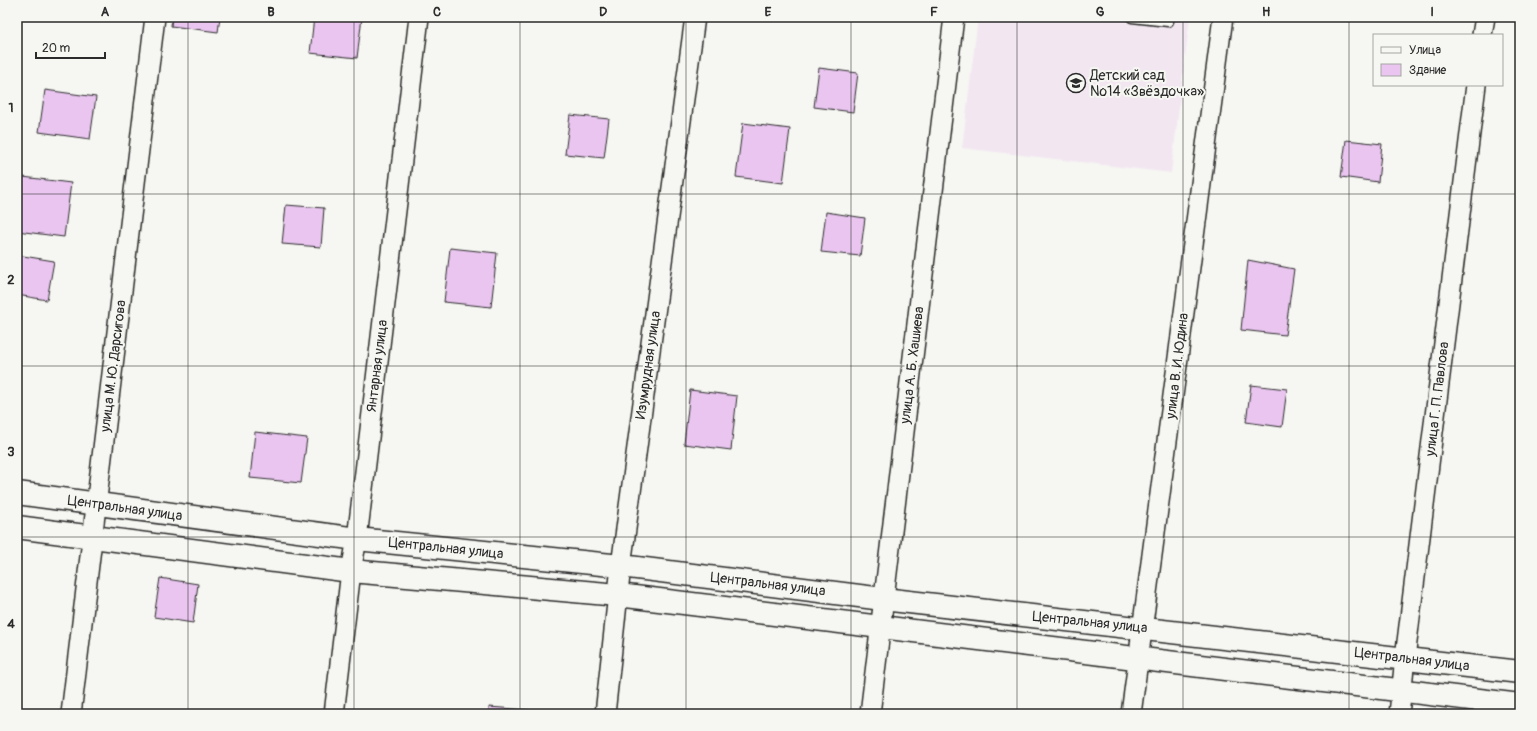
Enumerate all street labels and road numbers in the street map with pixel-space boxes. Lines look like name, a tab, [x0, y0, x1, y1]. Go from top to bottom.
street label: улица М. Ю. Дарсигова	[96, 299, 130, 434]
street label: улица А. Б. Хашиева	[896, 305, 928, 426]
street label: Изумрудная улица	[632, 310, 664, 420]
street label: улица В. И. Юдина	[1162, 312, 1192, 421]
street label: Янтарная улица	[363, 319, 391, 413]
street label: улица Г. П. Павлова	[1421, 341, 1452, 458]
street label: Центральная улица	[67, 492, 183, 524]
street label: Центральная улица	[388, 533, 504, 563]
street label: Центральная улица	[710, 569, 826, 599]
street label: Центральная улица	[1032, 607, 1148, 637]
street label: Центральная улица	[1354, 644, 1470, 674]

